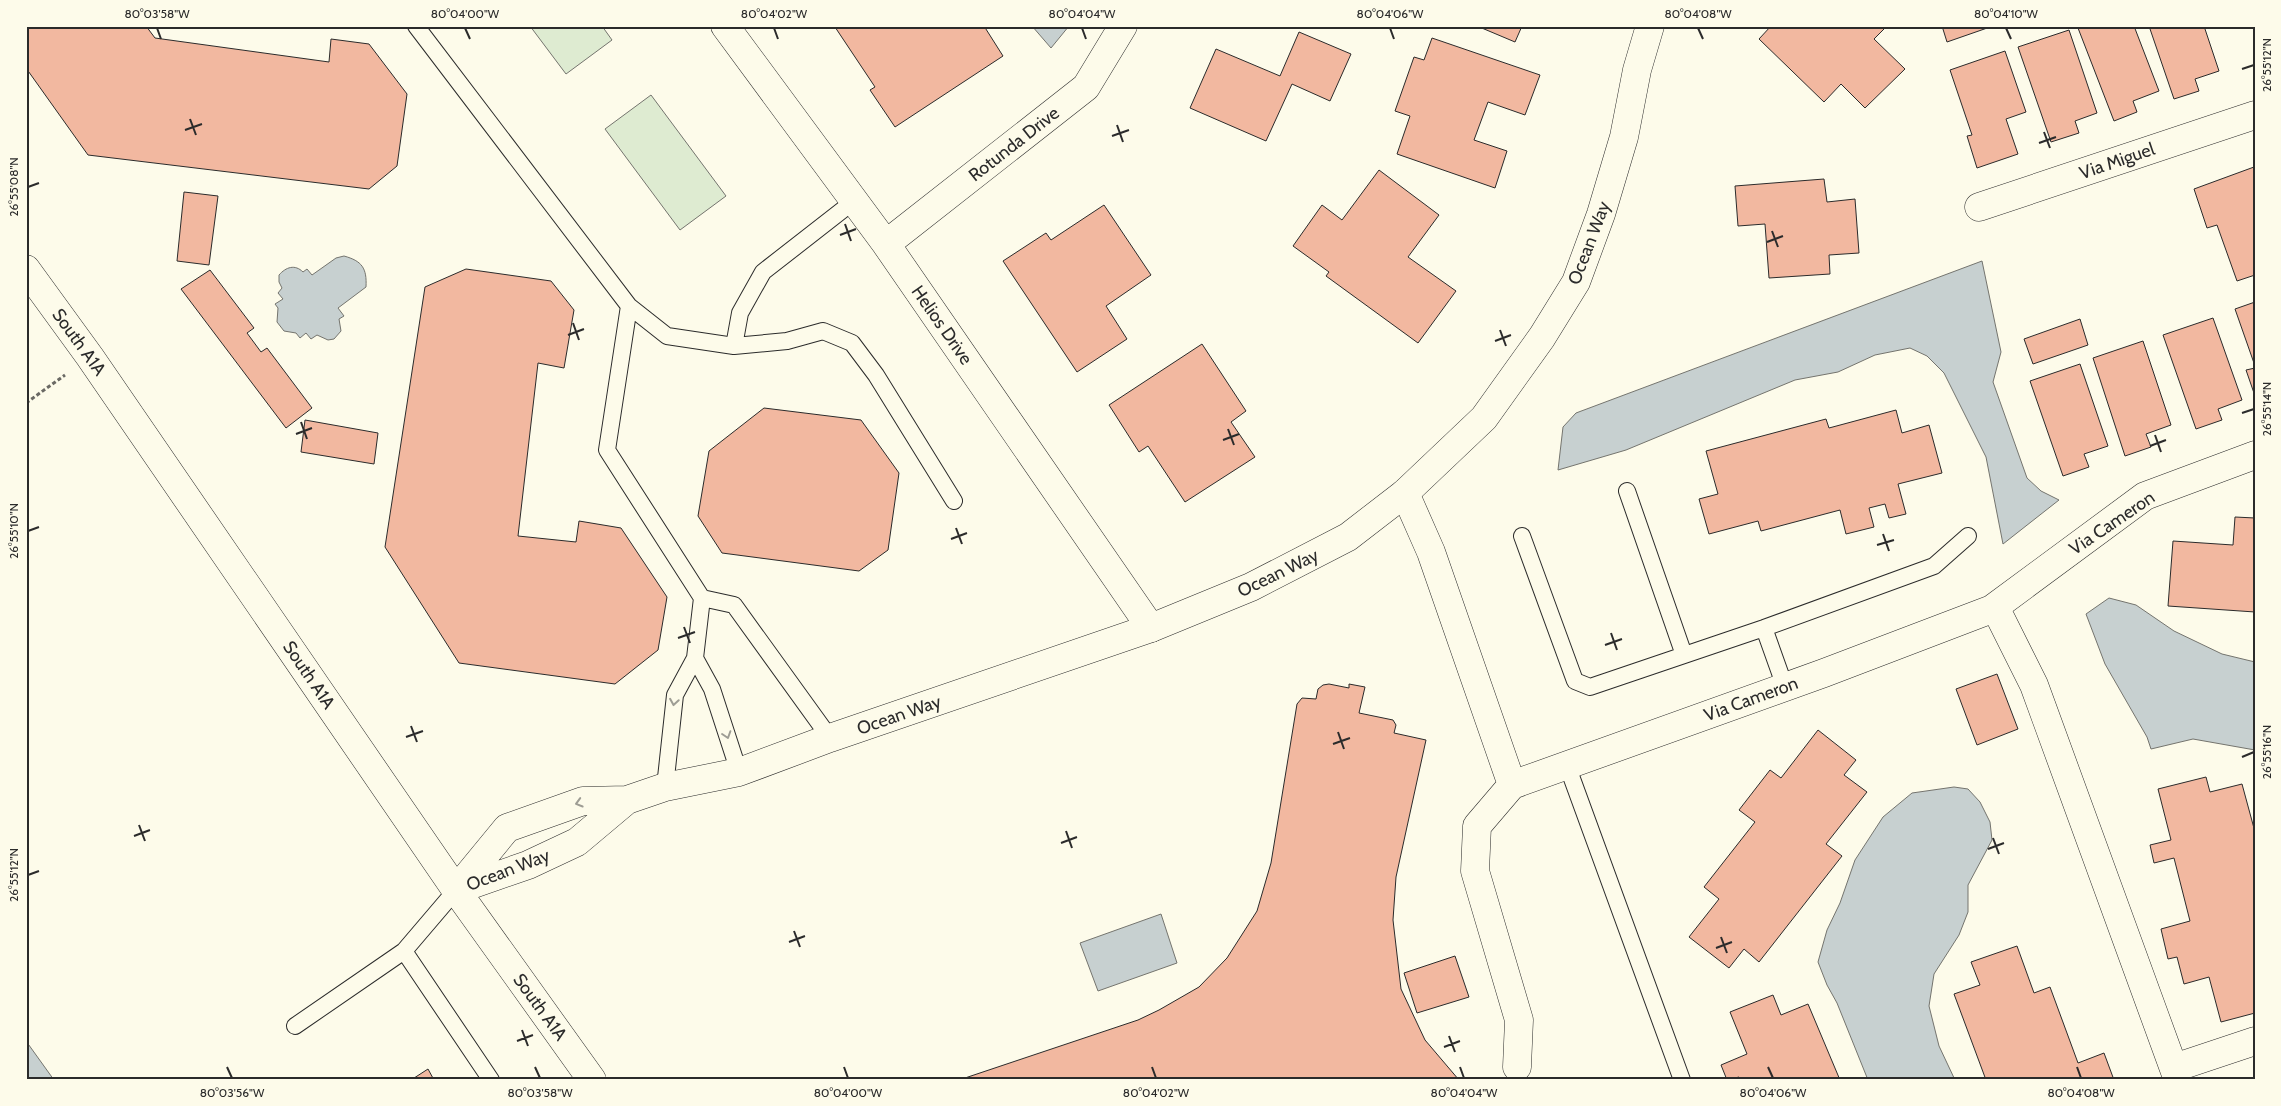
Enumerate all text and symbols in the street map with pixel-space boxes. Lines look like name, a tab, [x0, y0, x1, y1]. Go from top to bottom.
text: 80°03'58"W	[124, 6, 190, 21]
text: 80°04'00"W	[431, 6, 500, 21]
text: 80°04'02"W	[741, 6, 808, 21]
text: 80°04'04"W	[1049, 6, 1116, 21]
text: 80°04'06"W	[1357, 6, 1424, 21]
text: 80°04'08"W	[1664, 6, 1732, 21]
text: 80°04'10"W	[1974, 6, 2039, 21]
text: 26°55'12"N	[2259, 38, 2274, 92]
street label: Rotunda Drive	[964, 102, 1064, 186]
street label: Via Miguel	[2076, 138, 2158, 184]
text: 26°55'08"N	[6, 157, 21, 217]
street label: Ocean Way	[1563, 198, 1615, 288]
street label: Helios Drive	[907, 281, 977, 369]
street label: South A1A	[47, 304, 111, 380]
text: 26°55'14"N	[2259, 382, 2274, 436]
street label: Via Cameron	[2065, 486, 2159, 560]
text: 26°55'10"N	[6, 503, 21, 559]
street label: Ocean Way	[1234, 544, 1322, 602]
street label: South A1A	[278, 637, 340, 713]
street label: Via Cameron	[1701, 672, 1801, 726]
street label: Ocean Way	[854, 690, 944, 740]
one-way arrow	[670, 698, 680, 706]
text: 26°55'16"N	[2259, 725, 2274, 779]
one-way arrow	[721, 730, 731, 739]
one-way arrow	[574, 797, 583, 808]
street label: Ocean Way	[463, 844, 553, 896]
text: 26°55'12"N	[6, 848, 21, 902]
street label: South A1A	[508, 969, 572, 1045]
text: 80°03'56"W	[200, 1085, 265, 1100]
text: 80°03'58"W	[507, 1085, 573, 1100]
text: 80°04'00"W	[814, 1085, 883, 1100]
text: 80°04'02"W	[1123, 1085, 1190, 1100]
text: 80°04'04"W	[1431, 1085, 1498, 1100]
text: 80°04'06"W	[1740, 1085, 1807, 1100]
text: 80°04'08"W	[2047, 1085, 2115, 1100]

